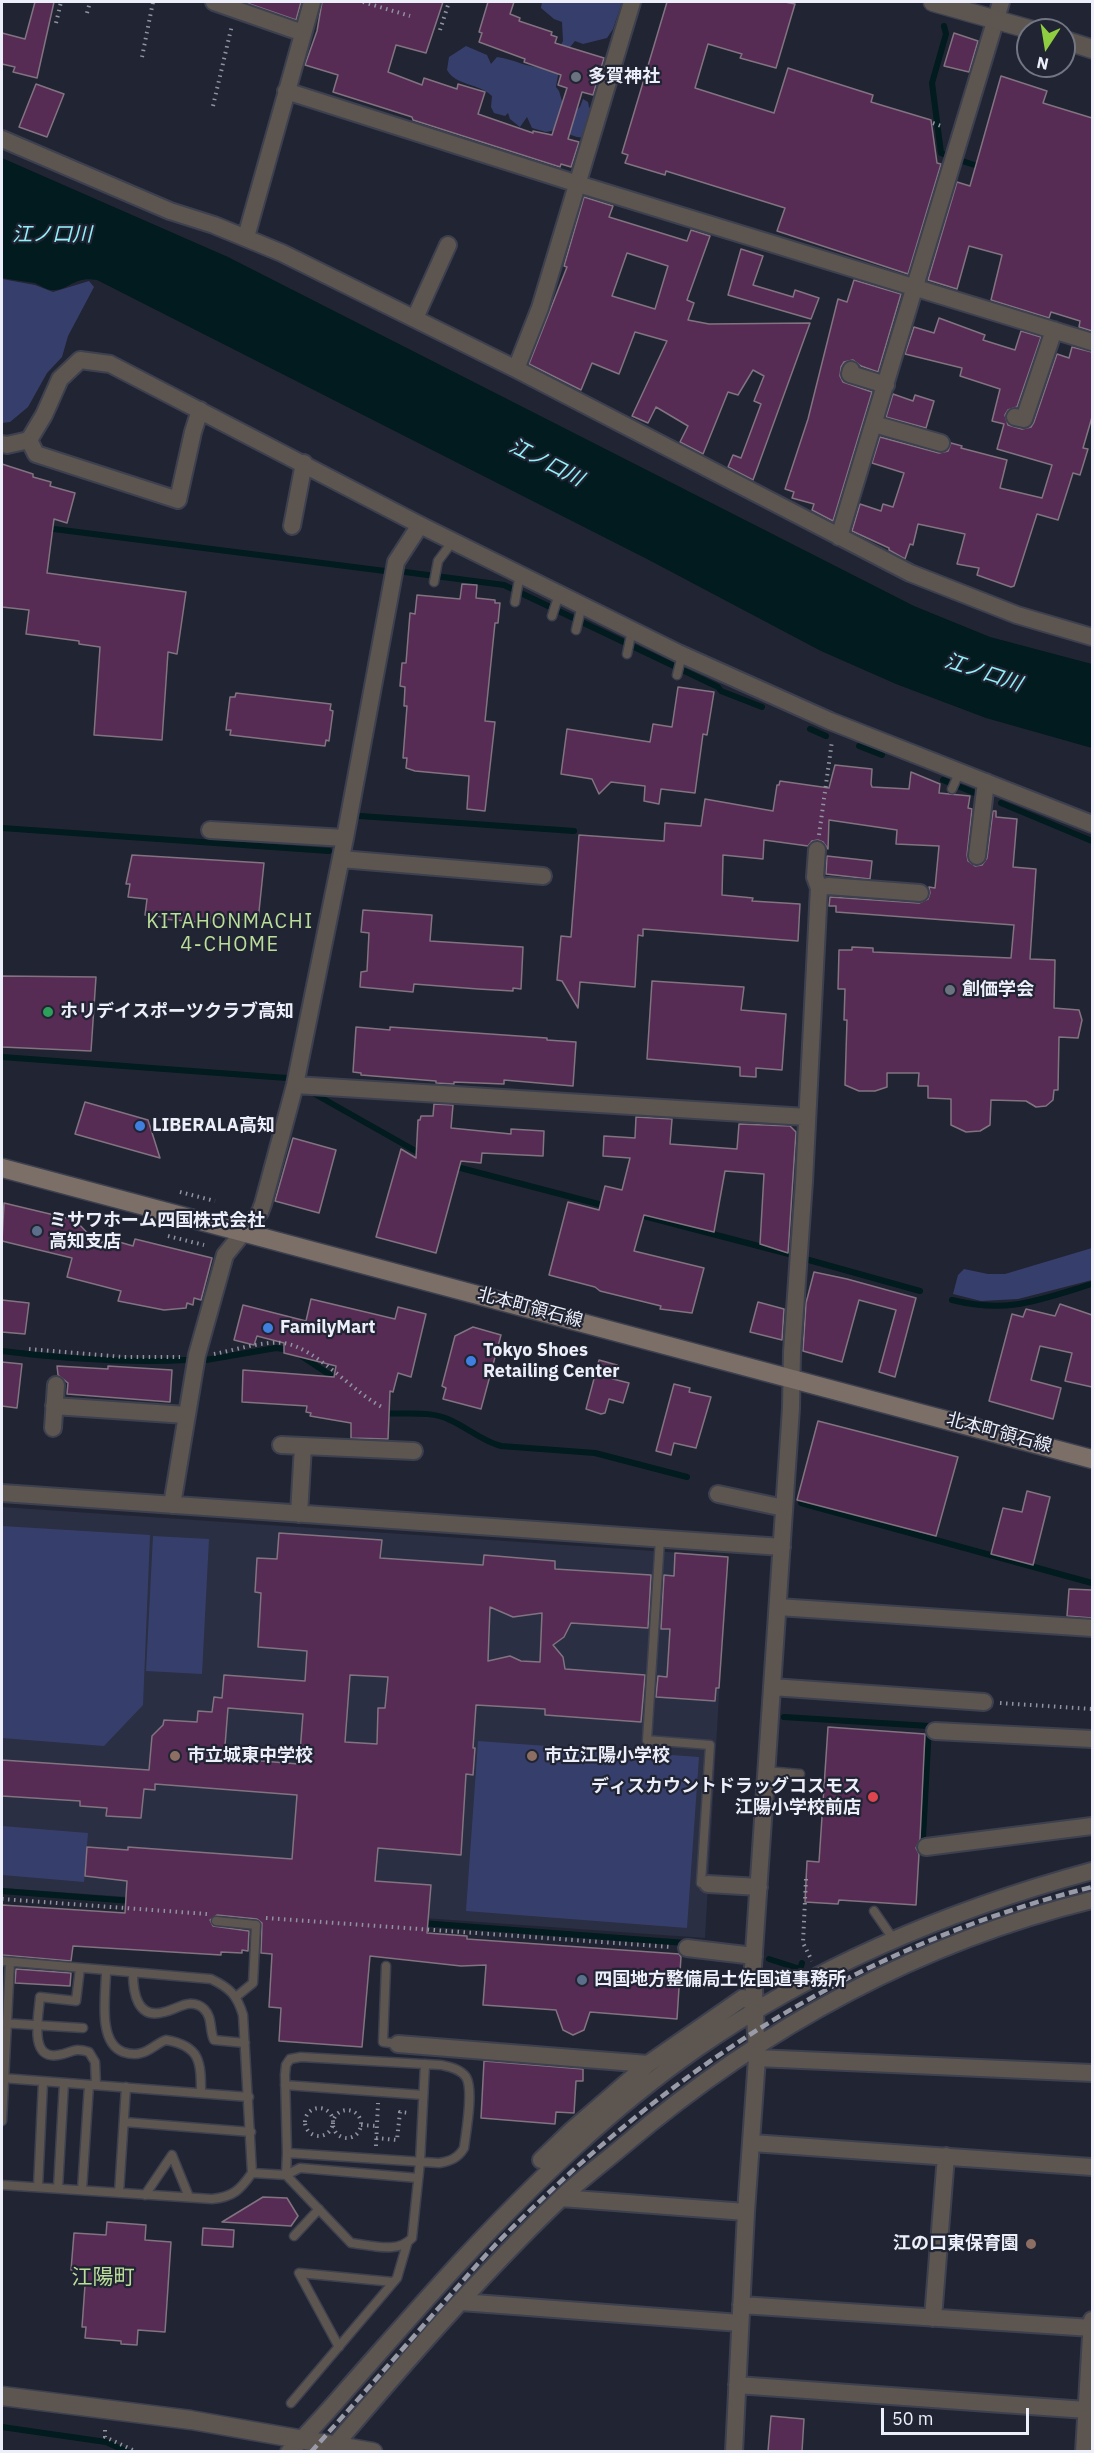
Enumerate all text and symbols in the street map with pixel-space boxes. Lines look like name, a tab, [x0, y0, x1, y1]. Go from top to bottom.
north arrow	[1016, 18, 1076, 78]
text: N	[1035, 53, 1050, 75]
place label: 多賀神社	[588, 66, 660, 88]
marker: 多賀神社	[569, 70, 583, 84]
water label: 江ノ口川	[12, 223, 92, 247]
water label: 江ノ口川	[505, 434, 587, 492]
water label: 江ノ口川	[941, 649, 1025, 697]
district label: KITAHONMACHI 4-CHOME	[146, 910, 314, 957]
place label: 創価学会	[962, 979, 1034, 1001]
marker: 創価学会	[943, 983, 957, 997]
place label: ホリデイスポーツクラブ高知	[60, 1001, 294, 1023]
marker: ホリデイスポーツクラブ高知	[41, 1005, 55, 1019]
place label: LIBERALA高知	[152, 1115, 275, 1137]
marker: LIBERALA高知	[133, 1119, 147, 1133]
place label: ミサワホーム四国株式会社 高知支店	[49, 1210, 265, 1252]
marker: ミサワホーム四国株式会社 高知支店	[30, 1224, 44, 1238]
street label: 北本町領石線	[475, 1284, 585, 1332]
place label: FamilyMart	[280, 1317, 375, 1339]
marker: FamilyMart	[261, 1321, 275, 1335]
place label: Tokyo Shoes Retailing Center	[483, 1340, 620, 1382]
marker: Tokyo Shoes Retailing Center	[464, 1354, 478, 1368]
street label: 北本町領石線	[944, 1409, 1054, 1457]
place label: 市立城東中学校	[187, 1745, 313, 1767]
place label: 市立江陽小学校	[544, 1745, 670, 1767]
marker: 市立城東中学校	[168, 1749, 182, 1763]
marker: 市立江陽小学校	[525, 1749, 539, 1763]
place label: ディスカウントドラッグコスモス 江陽小学校前店	[591, 1776, 861, 1818]
marker: ディスカウントドラッグコスモス 江陽小学校前店	[866, 1790, 880, 1804]
place label: 四国地方整備局土佐国道事務所	[594, 1969, 846, 1991]
marker: 四国地方整備局土佐国道事務所	[575, 1973, 589, 1987]
place label: 江の口東保育園	[893, 2233, 1019, 2255]
marker: 江の口東保育園	[1024, 2237, 1038, 2251]
district label: 江陽町	[72, 2265, 134, 2291]
scale bar	[884, 2396, 1032, 2434]
text: 50 m	[892, 2407, 934, 2430]

